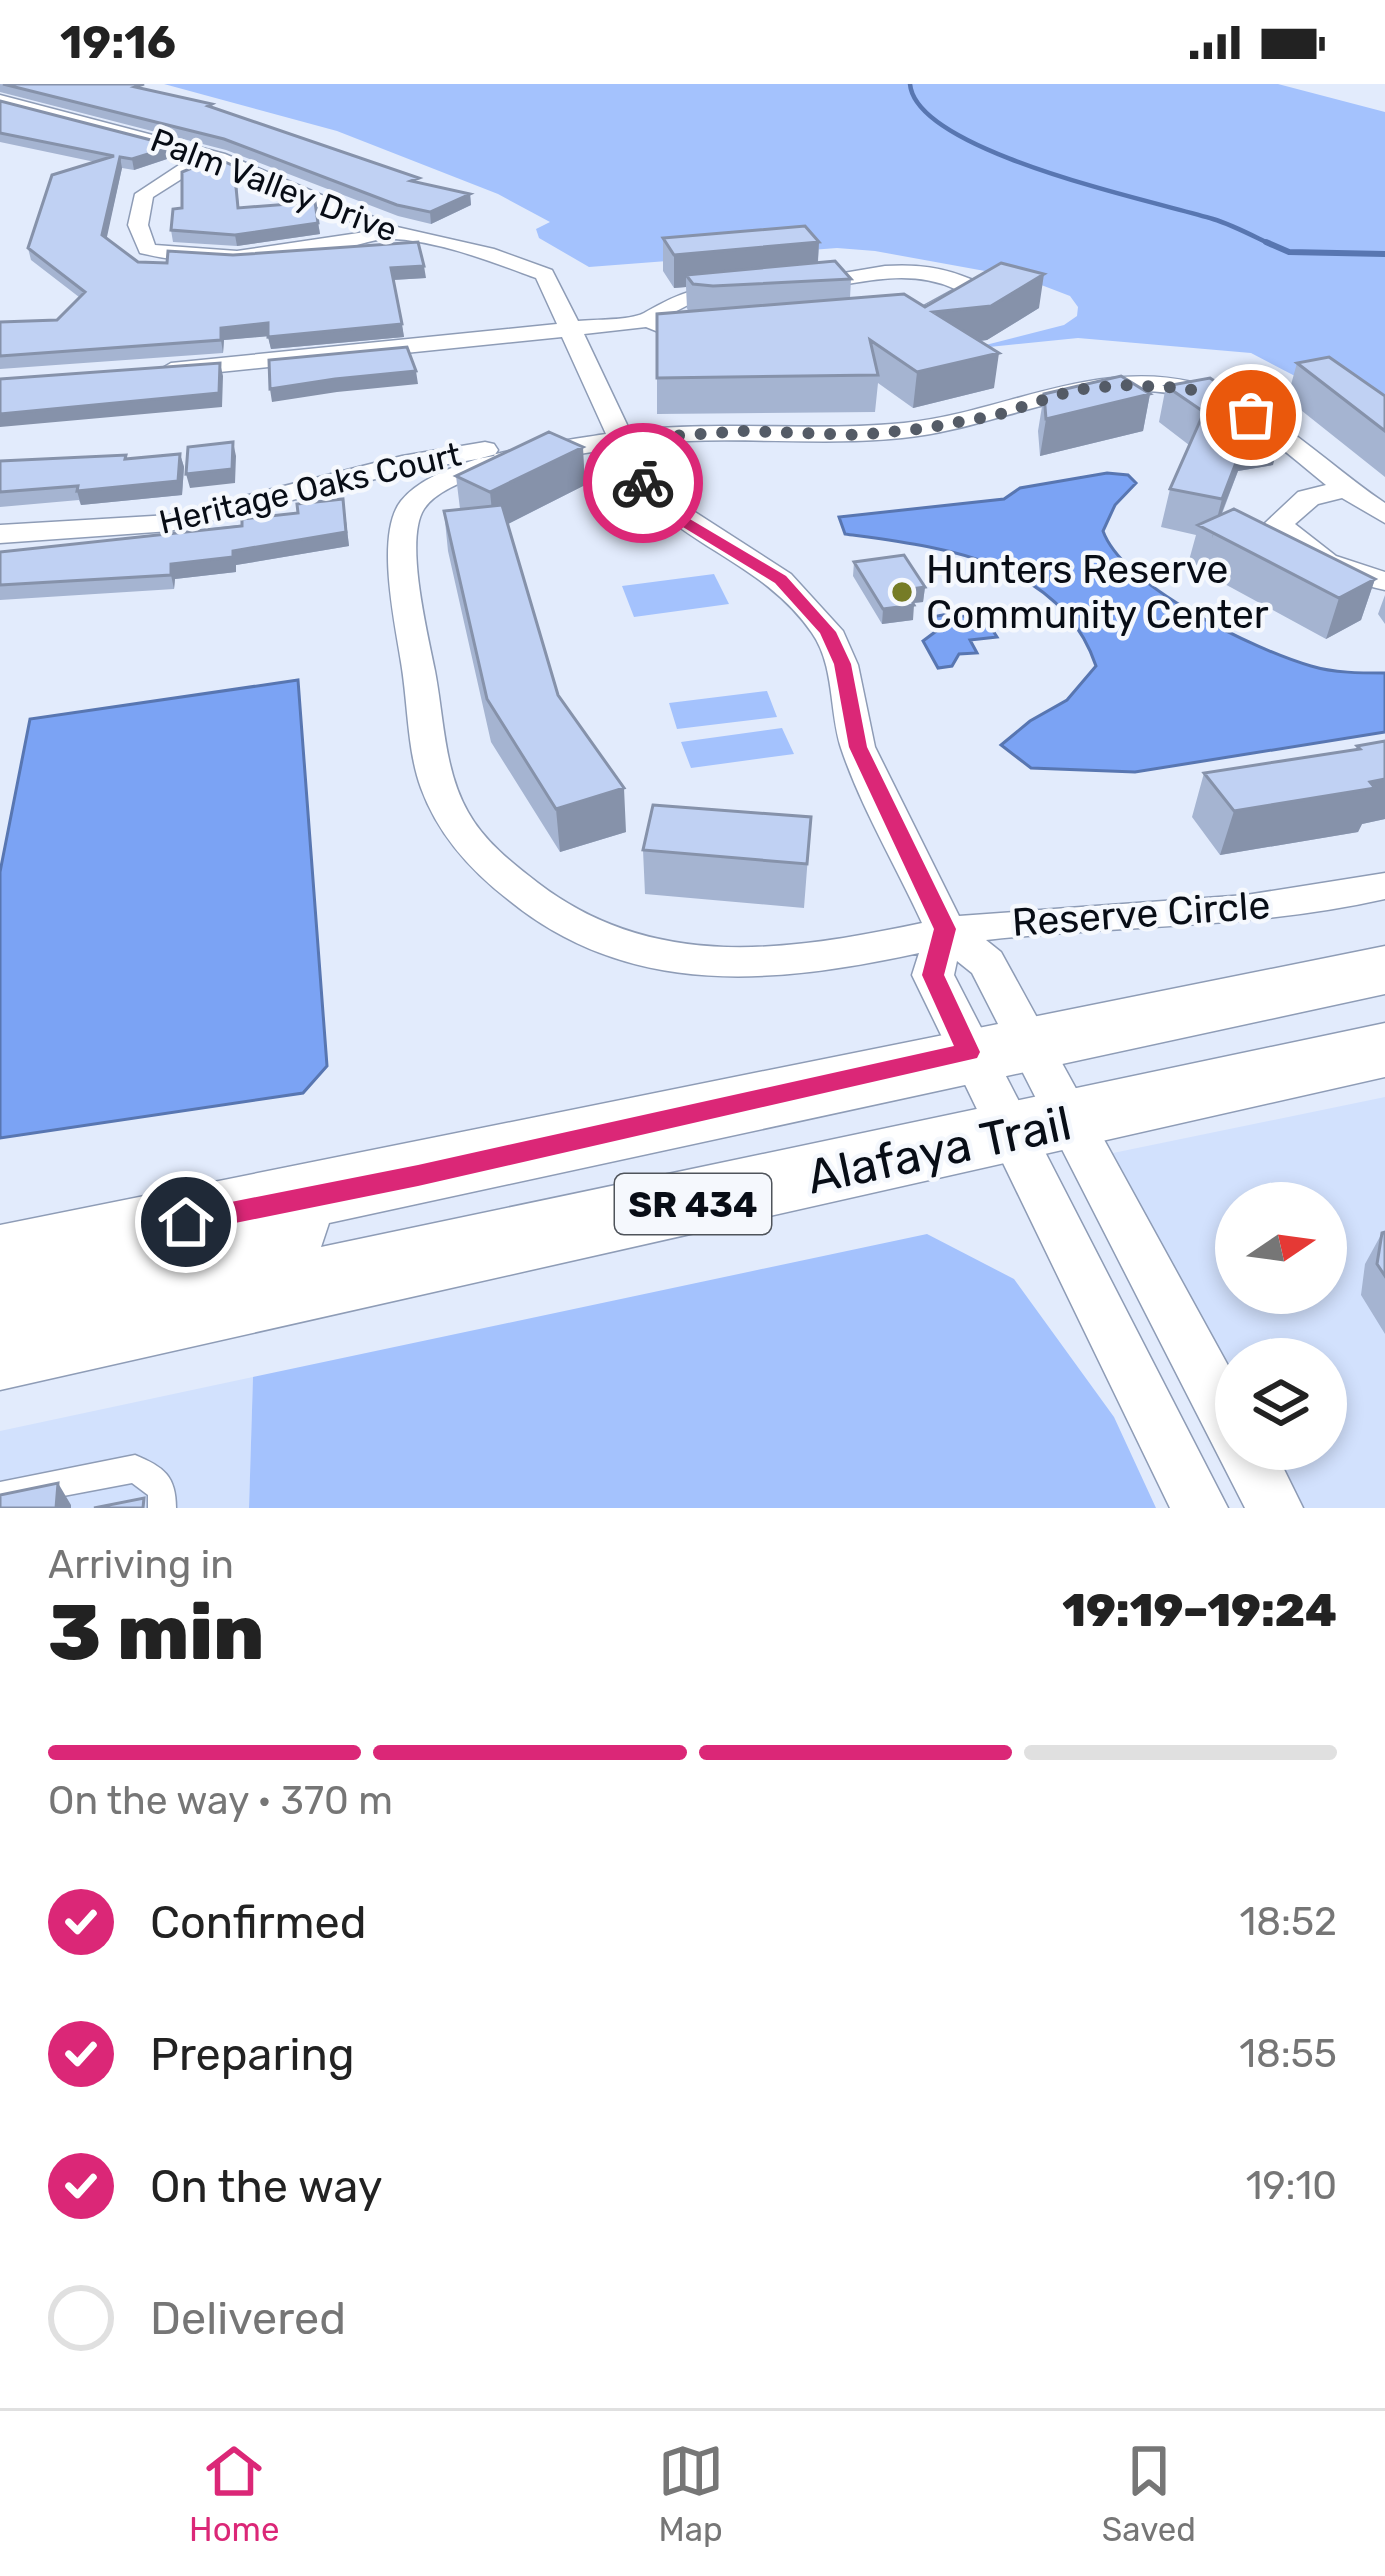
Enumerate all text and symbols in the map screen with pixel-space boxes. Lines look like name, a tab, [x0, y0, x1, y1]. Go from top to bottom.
text: 19:16	[60, 16, 176, 69]
street label: Palm Valley Drive	[146, 120, 402, 250]
pin	[1200, 364, 1302, 466]
icon: bag	[1218, 382, 1284, 448]
courier	[583, 423, 703, 543]
street label: Heritage Oaks Court	[155, 434, 465, 542]
icon: bike	[610, 450, 676, 516]
place label: Hunters Reserve Community Center	[926, 547, 1269, 638]
marker: Hunters Reserve Community Center	[889, 579, 915, 605]
street label: Reserve Circle	[1010, 882, 1272, 946]
street label: Alafaya Trail	[802, 1094, 1076, 1206]
pin	[135, 1171, 237, 1273]
road number: SR 434	[615, 1174, 771, 1234]
north arrow	[1215, 1182, 1347, 1314]
map controls	[1215, 1182, 1347, 1470]
icon: home	[153, 1189, 219, 1255]
button: layers	[1215, 1338, 1347, 1470]
text: Arriving in	[48, 1542, 234, 1588]
text: 19:19–19:24	[1062, 1584, 1337, 1637]
text: 3 min	[48, 1586, 264, 1679]
text: On the way · 370 m	[48, 1778, 393, 1824]
icon: check	[48, 1889, 114, 1955]
text: Confirmed	[150, 1896, 367, 1949]
text: 18:52	[1239, 1899, 1337, 1945]
icon: check	[48, 2021, 114, 2087]
text: Preparing	[150, 2028, 355, 2081]
text: 18:55	[1239, 2031, 1337, 2077]
icon: check	[48, 2153, 114, 2219]
text: On the way	[150, 2160, 383, 2213]
text: 19:10	[1246, 2163, 1337, 2209]
text: Delivered	[150, 2292, 346, 2345]
tab: Home	[189, 2438, 279, 2549]
tab: Map	[658, 2438, 724, 2549]
tab: Saved	[1102, 2438, 1196, 2549]

